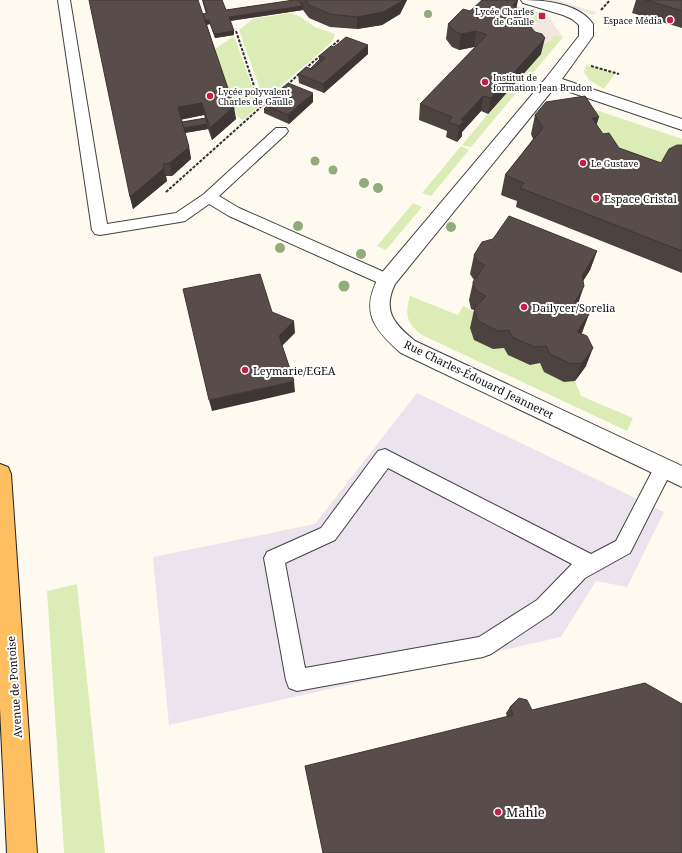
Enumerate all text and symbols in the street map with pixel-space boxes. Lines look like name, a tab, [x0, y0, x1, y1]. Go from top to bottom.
place label: Lycée Charles de Gaulle	[475, 5, 534, 28]
marker: Lycée Charles de Gaulle	[537, 11, 547, 21]
place label: Espace Média	[603, 14, 662, 27]
marker: Espace Média	[665, 15, 675, 25]
place label: Institut de formation Jean Brudon	[493, 71, 593, 94]
marker: Institut de formation Jean Brudon	[480, 77, 490, 87]
place label: Lycée polyvalent Charles de Gaulle	[218, 85, 293, 108]
marker: Lycée polyvalent Charles de Gaulle	[205, 91, 215, 101]
place label: Le Gustave	[591, 157, 638, 170]
marker: Le Gustave	[578, 158, 588, 168]
place label: Espace Cristal	[604, 191, 677, 206]
marker: Espace Cristal	[591, 193, 601, 203]
place label: Dailycer/Sorelia	[532, 300, 616, 315]
marker: Dailycer/Sorelia	[519, 302, 529, 312]
street label: Rue Charles-Édouard Jeanneret	[402, 336, 556, 422]
place label: Leymarie/EGEA	[253, 363, 336, 378]
marker: Leymarie/EGEA	[240, 365, 250, 375]
street label: Avenue de Pontoise	[3, 635, 25, 739]
place label: Mahle	[506, 803, 545, 821]
marker: Mahle	[493, 807, 503, 817]

